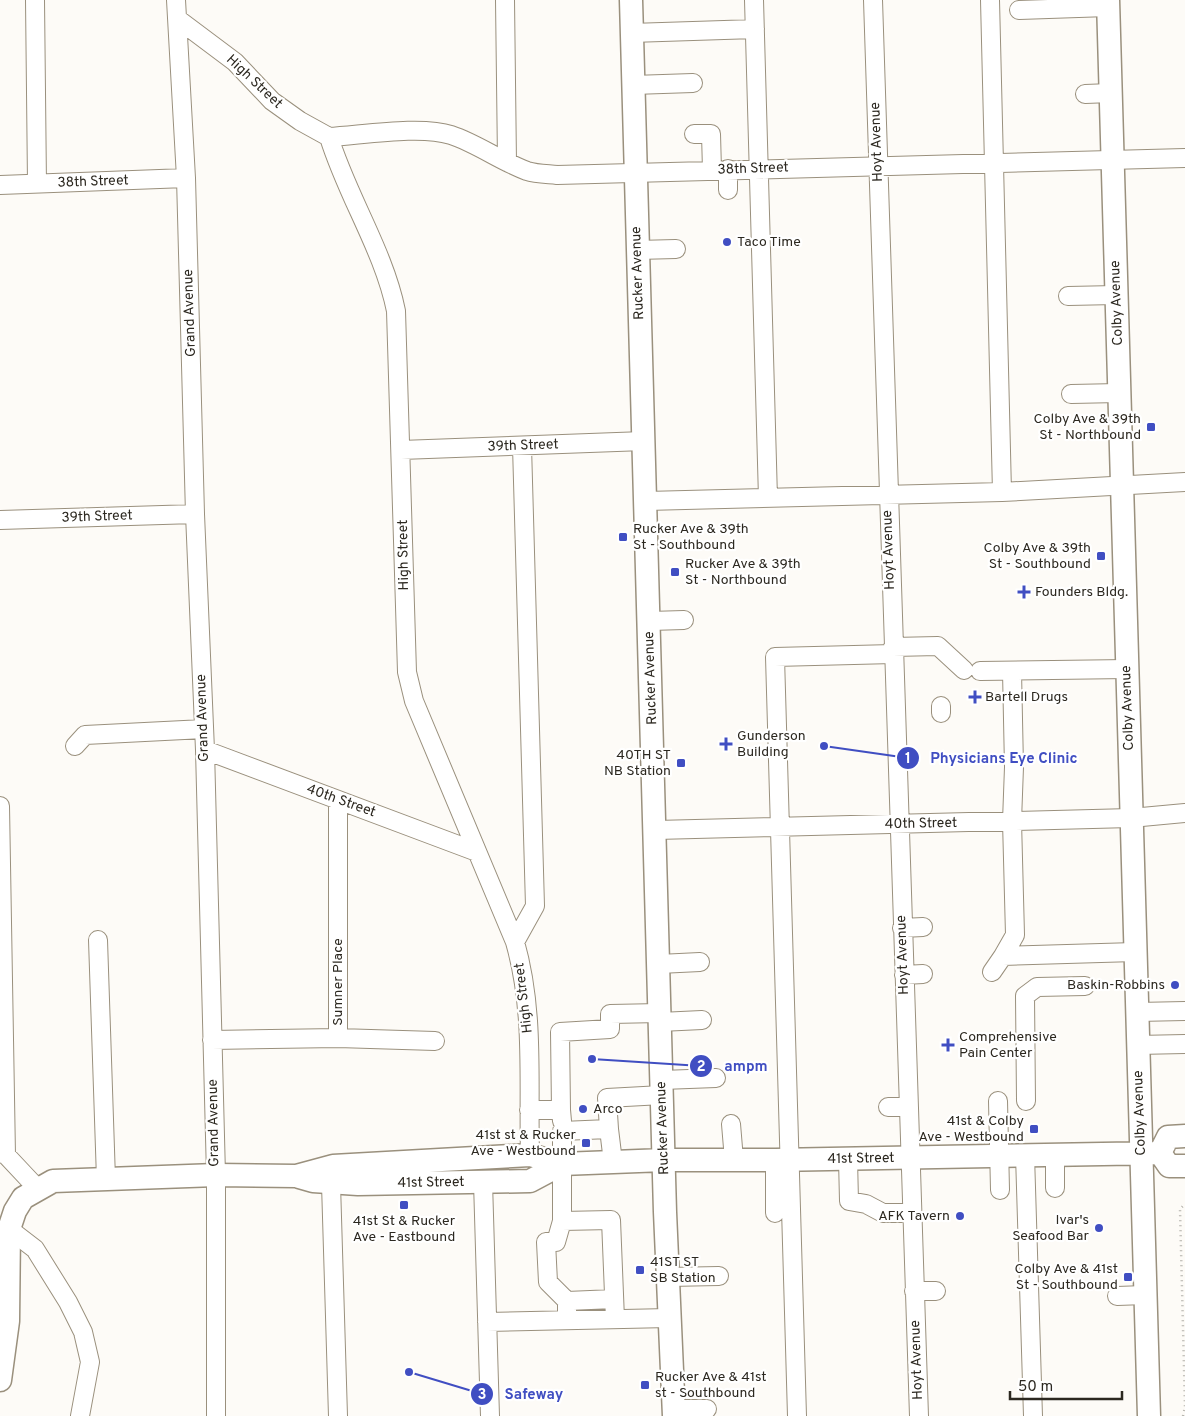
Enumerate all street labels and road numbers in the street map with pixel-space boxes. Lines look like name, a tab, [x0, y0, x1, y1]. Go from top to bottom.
street label: High Street	[222, 52, 286, 112]
street label: Hoyt Avenue	[867, 102, 887, 182]
street label: 38th Street	[717, 159, 789, 179]
street label: 38th Street	[57, 172, 129, 192]
street label: Rucker Avenue	[628, 226, 648, 320]
street label: Colby Avenue	[1107, 260, 1127, 346]
street label: Grand Avenue	[180, 269, 200, 357]
street label: 39th Street	[487, 436, 559, 456]
street label: 39th Street	[61, 507, 133, 527]
street label: Hoyt Avenue	[879, 510, 899, 590]
street label: High Street	[395, 519, 413, 591]
street label: Rucker Avenue	[641, 631, 661, 725]
street label: Colby Avenue	[1118, 665, 1138, 751]
street label: Grand Avenue	[193, 674, 213, 762]
street label: 40th Street	[304, 781, 378, 821]
street label: 40th Street	[885, 815, 957, 833]
street label: Hoyt Avenue	[893, 915, 913, 995]
street label: Sumner Place	[330, 938, 347, 1026]
street label: High Street	[511, 962, 537, 1034]
street label: Colby Avenue	[1130, 1070, 1150, 1156]
street label: Grand Avenue	[205, 1079, 223, 1167]
street label: Rucker Avenue	[653, 1081, 673, 1175]
street label: 41st Street	[827, 1150, 895, 1168]
street label: 41st Street	[397, 1174, 465, 1192]
street label: Hoyt Avenue	[907, 1320, 927, 1400]

